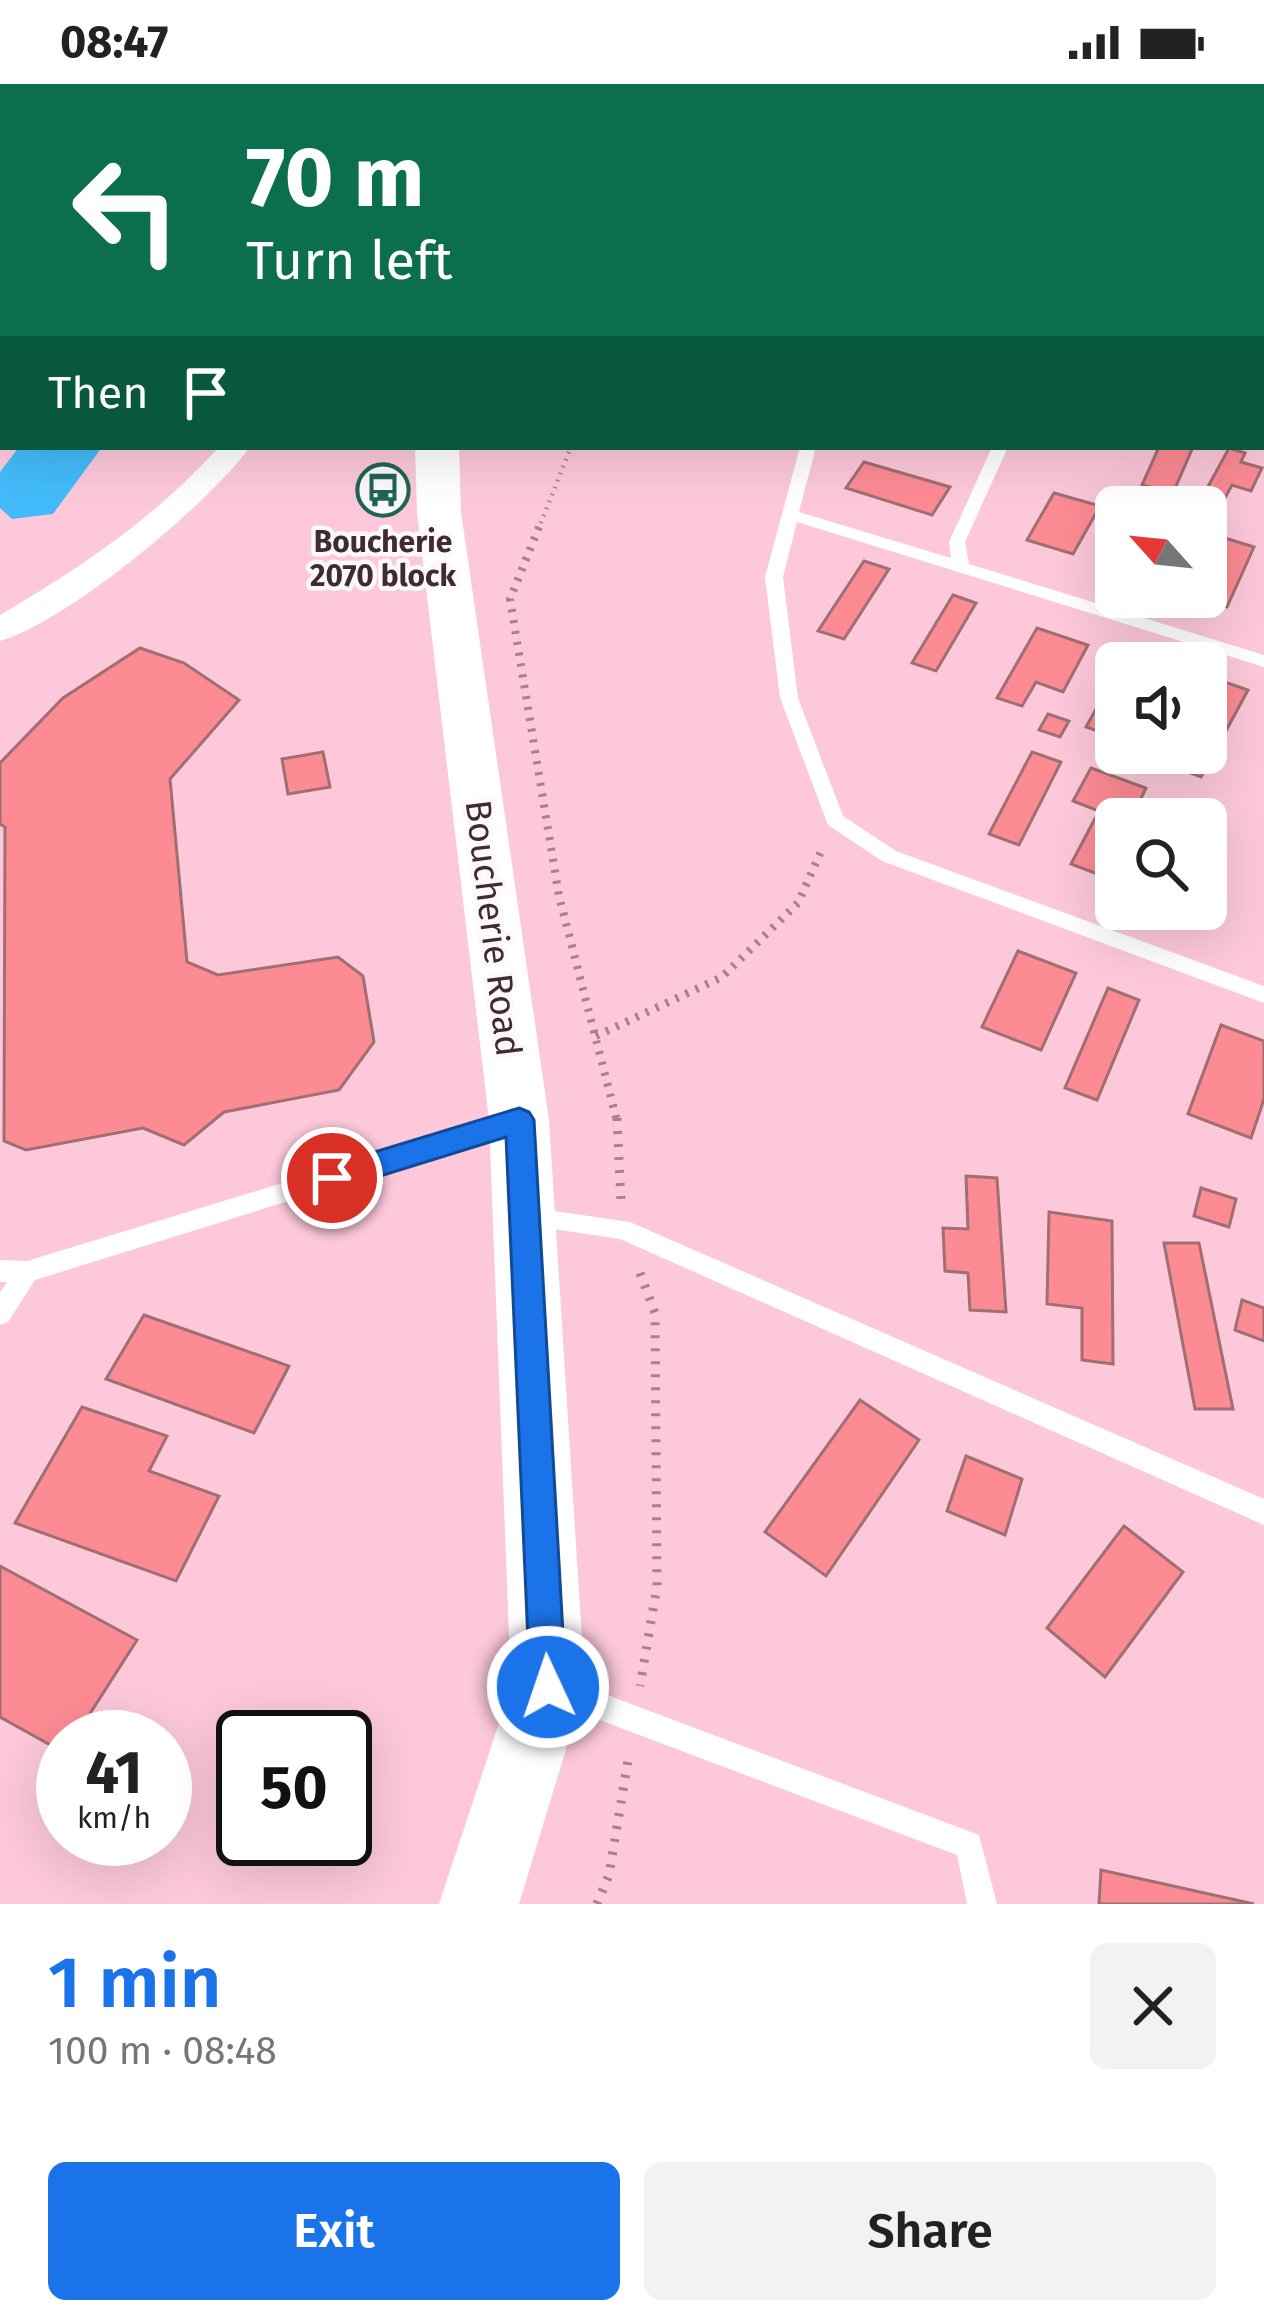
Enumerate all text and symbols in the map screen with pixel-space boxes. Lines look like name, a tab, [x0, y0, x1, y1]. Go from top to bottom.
text: 08:47	[60, 15, 168, 69]
text: 70 m	[246, 127, 424, 228]
icon: left	[48, 132, 204, 288]
text: Turn left	[246, 229, 453, 293]
icon: arrive	[173, 360, 239, 426]
text: Then	[48, 366, 149, 420]
bus stop icon: Boucherie 2070 block	[355, 462, 411, 518]
north arrow	[1095, 486, 1227, 618]
map controls	[1095, 486, 1227, 930]
place label: Boucherie 2070 block	[310, 524, 456, 594]
button: sound	[1095, 642, 1227, 774]
street label: Boucherie Road	[455, 797, 531, 1059]
button: search	[1095, 798, 1227, 930]
pin	[281, 1127, 383, 1229]
icon: arrive	[299, 1145, 365, 1211]
position arrow	[485, 1624, 611, 1750]
speed limit sign: 50	[216, 1710, 372, 1866]
text: 41	[85, 1737, 143, 1809]
text: km/h	[77, 1800, 151, 1836]
text: 1 min	[48, 1940, 221, 2026]
button: close	[1090, 1943, 1216, 2069]
text: 100 m · 08:48	[48, 2028, 277, 2074]
button: Exit	[48, 2162, 620, 2300]
button: Share	[644, 2162, 1216, 2300]

